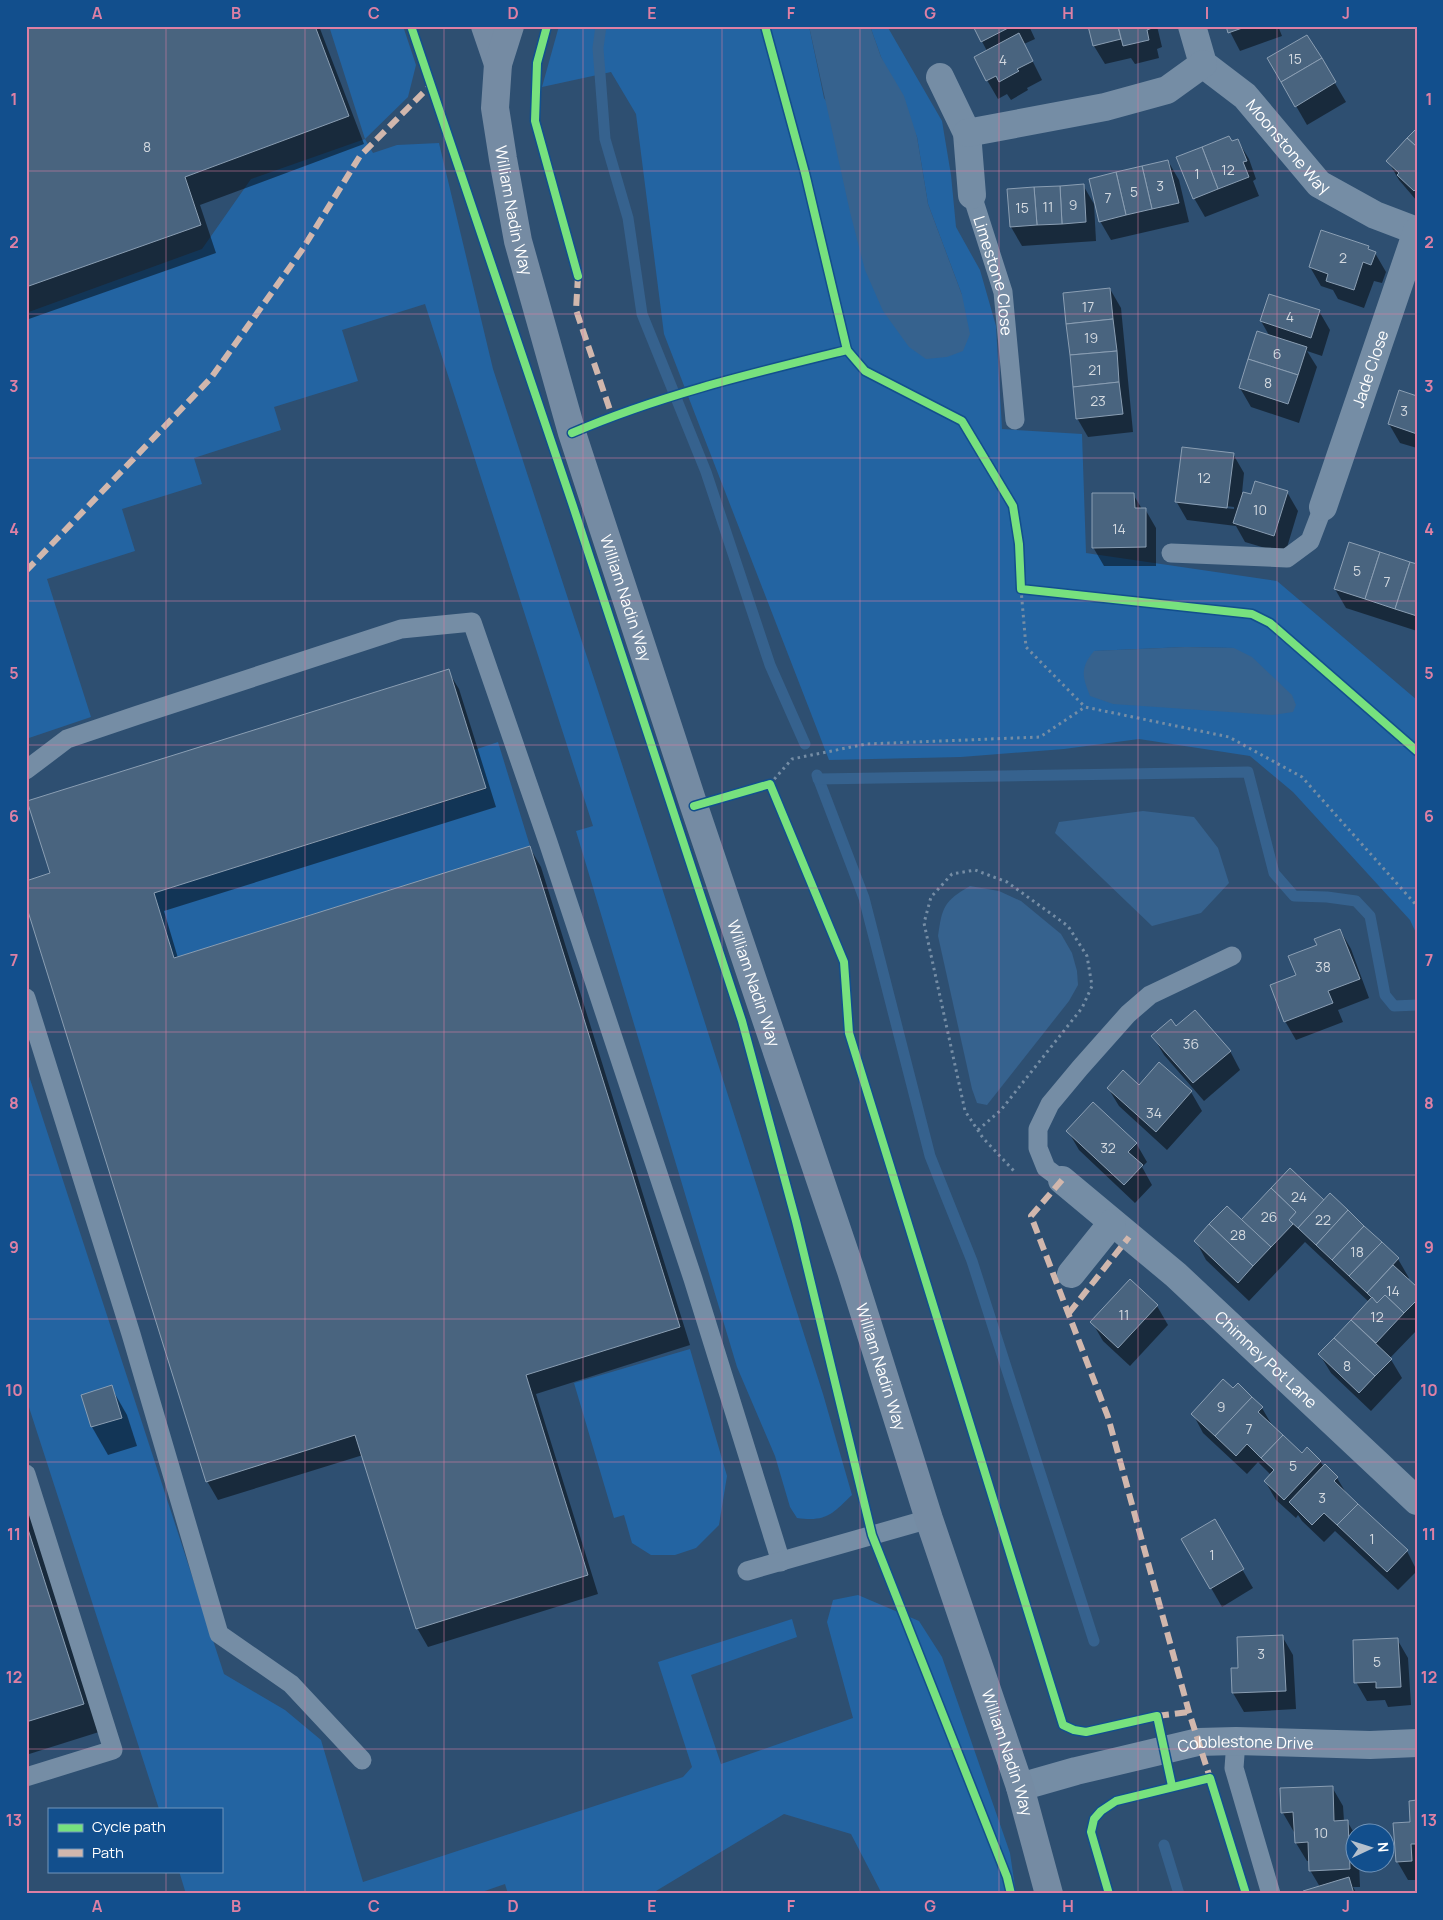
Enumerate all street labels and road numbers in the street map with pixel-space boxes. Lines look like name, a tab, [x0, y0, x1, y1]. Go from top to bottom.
street label: Moonstone Way	[1241, 94, 1335, 199]
street label: William Nadin Way	[490, 144, 538, 278]
street label: Limestone Close	[968, 213, 1018, 337]
street label: Jade Close	[1347, 327, 1393, 411]
street label: William Nadin Way	[595, 532, 657, 665]
street label: William Nadin Way	[722, 917, 786, 1050]
street label: William Nadin Way	[851, 1300, 912, 1434]
street label: Chimney Pot Lane	[1210, 1306, 1322, 1413]
street label: William Nadin Way	[977, 1686, 1038, 1819]
street label: Cobblestone Drive	[1175, 1730, 1314, 1758]

